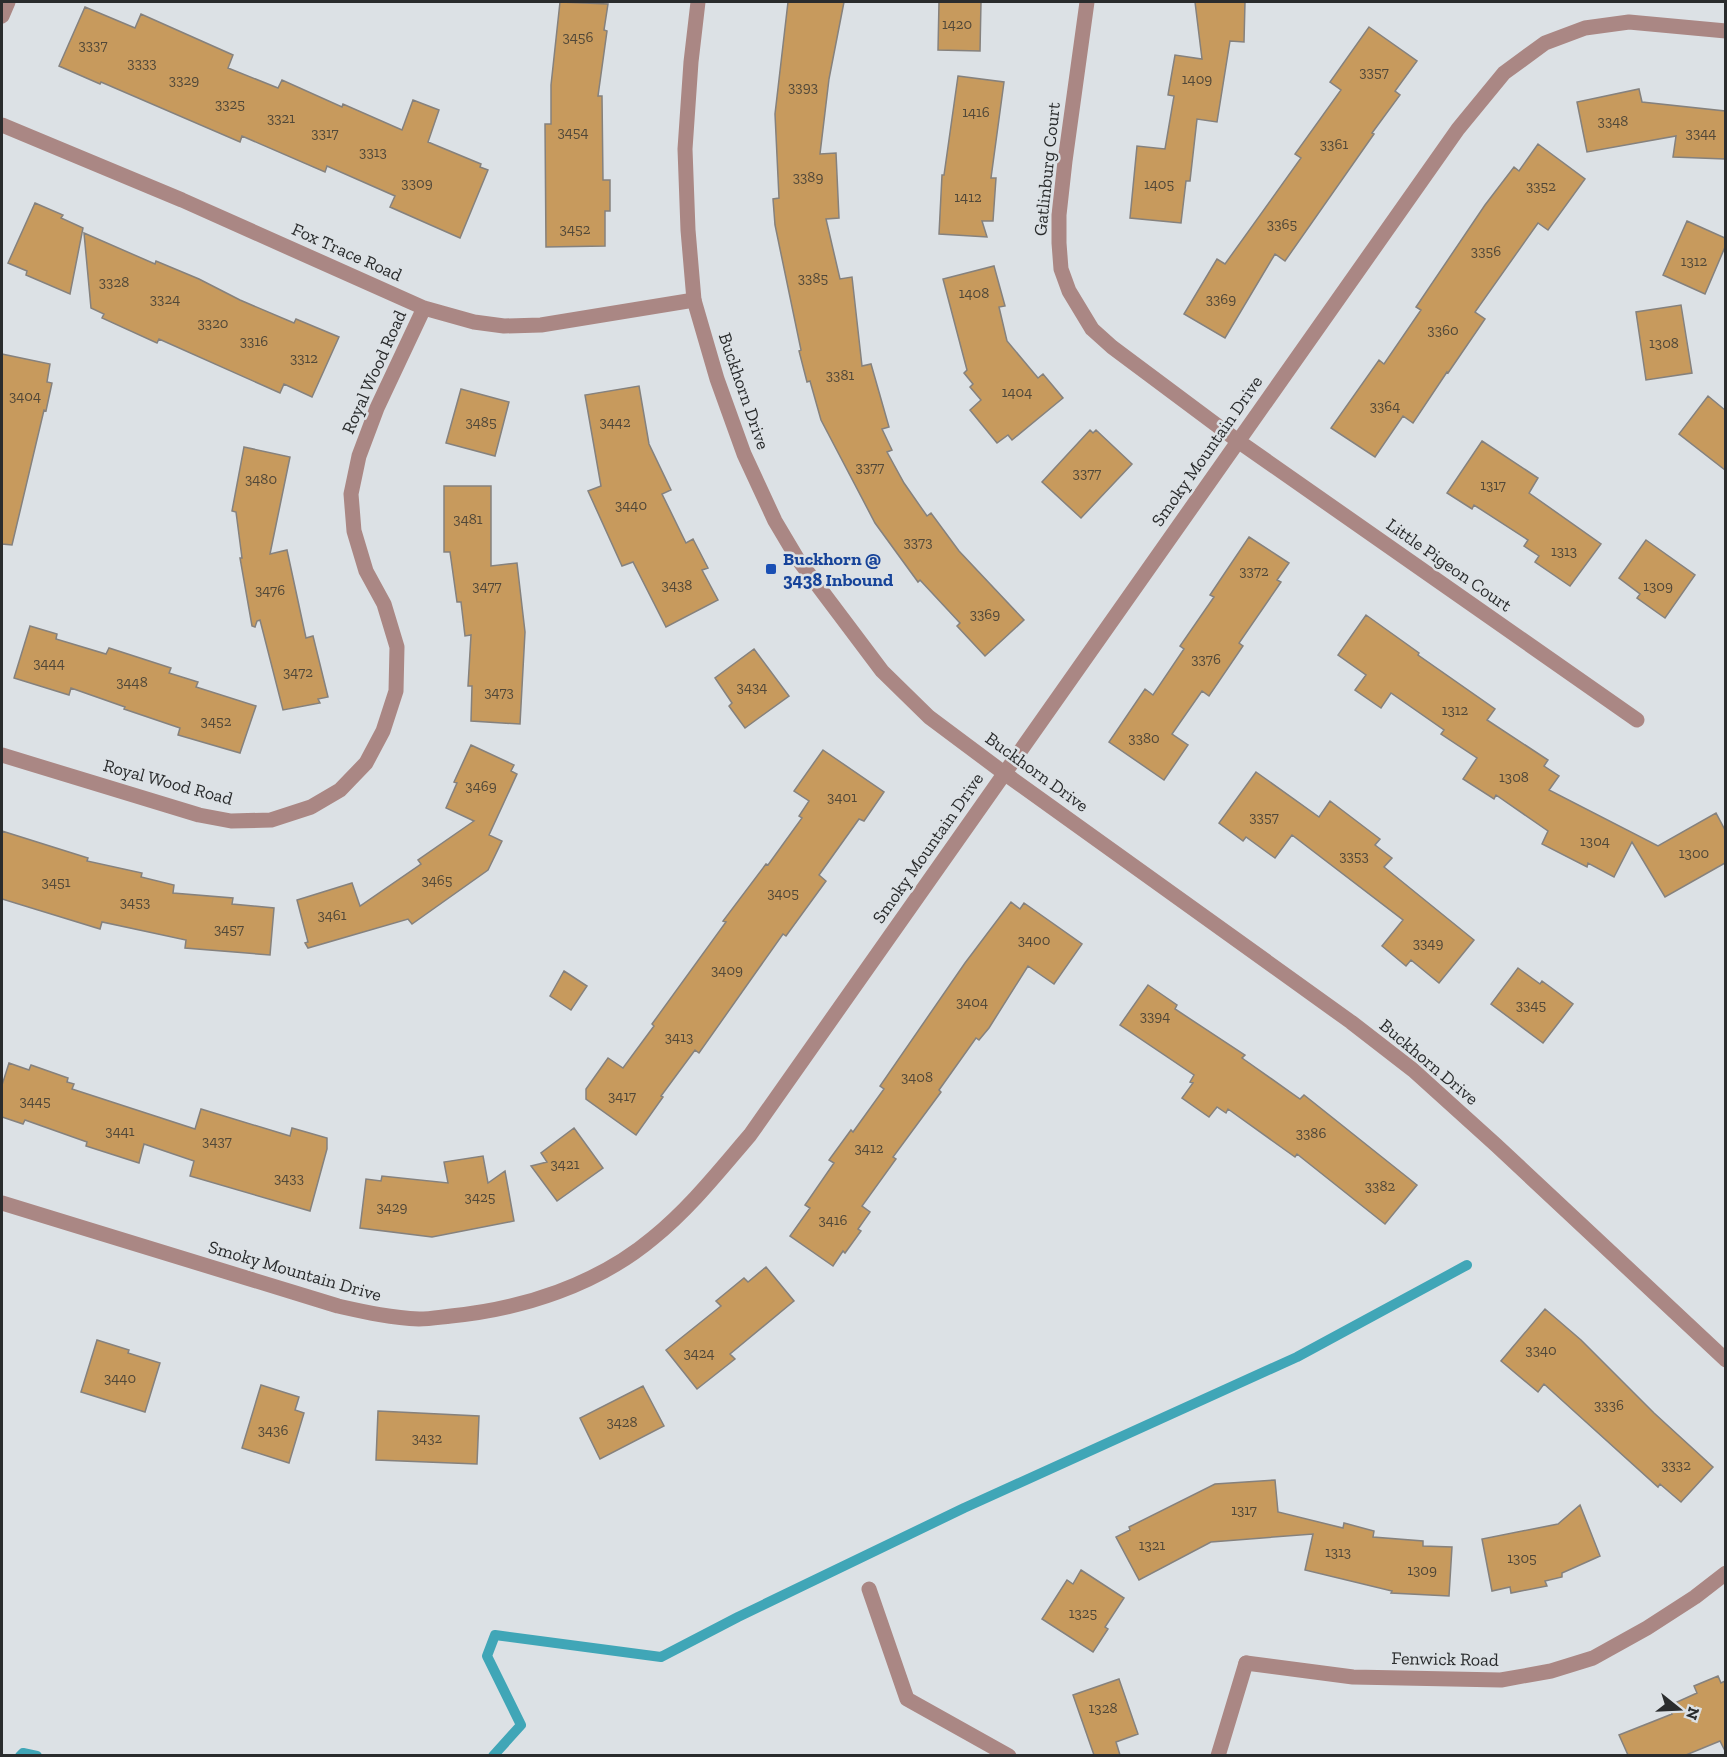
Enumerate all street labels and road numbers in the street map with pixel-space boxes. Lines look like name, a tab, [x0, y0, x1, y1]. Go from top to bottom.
street label: Gatlinburg Court	[1029, 101, 1065, 237]
street label: Fox Trace Road	[288, 218, 406, 286]
street label: Royal Wood Road	[337, 307, 411, 437]
street label: Buckhorn Drive	[714, 330, 774, 452]
street label: Smoky Mountain Drive	[1147, 371, 1267, 531]
street label: Little Pigeon Court	[1382, 514, 1516, 617]
street label: Buckhorn Drive	[981, 727, 1093, 817]
street label: Royal Wood Road	[101, 754, 235, 810]
street label: Smoky Mountain Drive	[868, 768, 988, 928]
street label: Buckhorn Drive	[1375, 1014, 1483, 1110]
street label: Smoky Mountain Drive	[206, 1236, 384, 1306]
street label: Fenwick Road	[1391, 1647, 1499, 1671]

